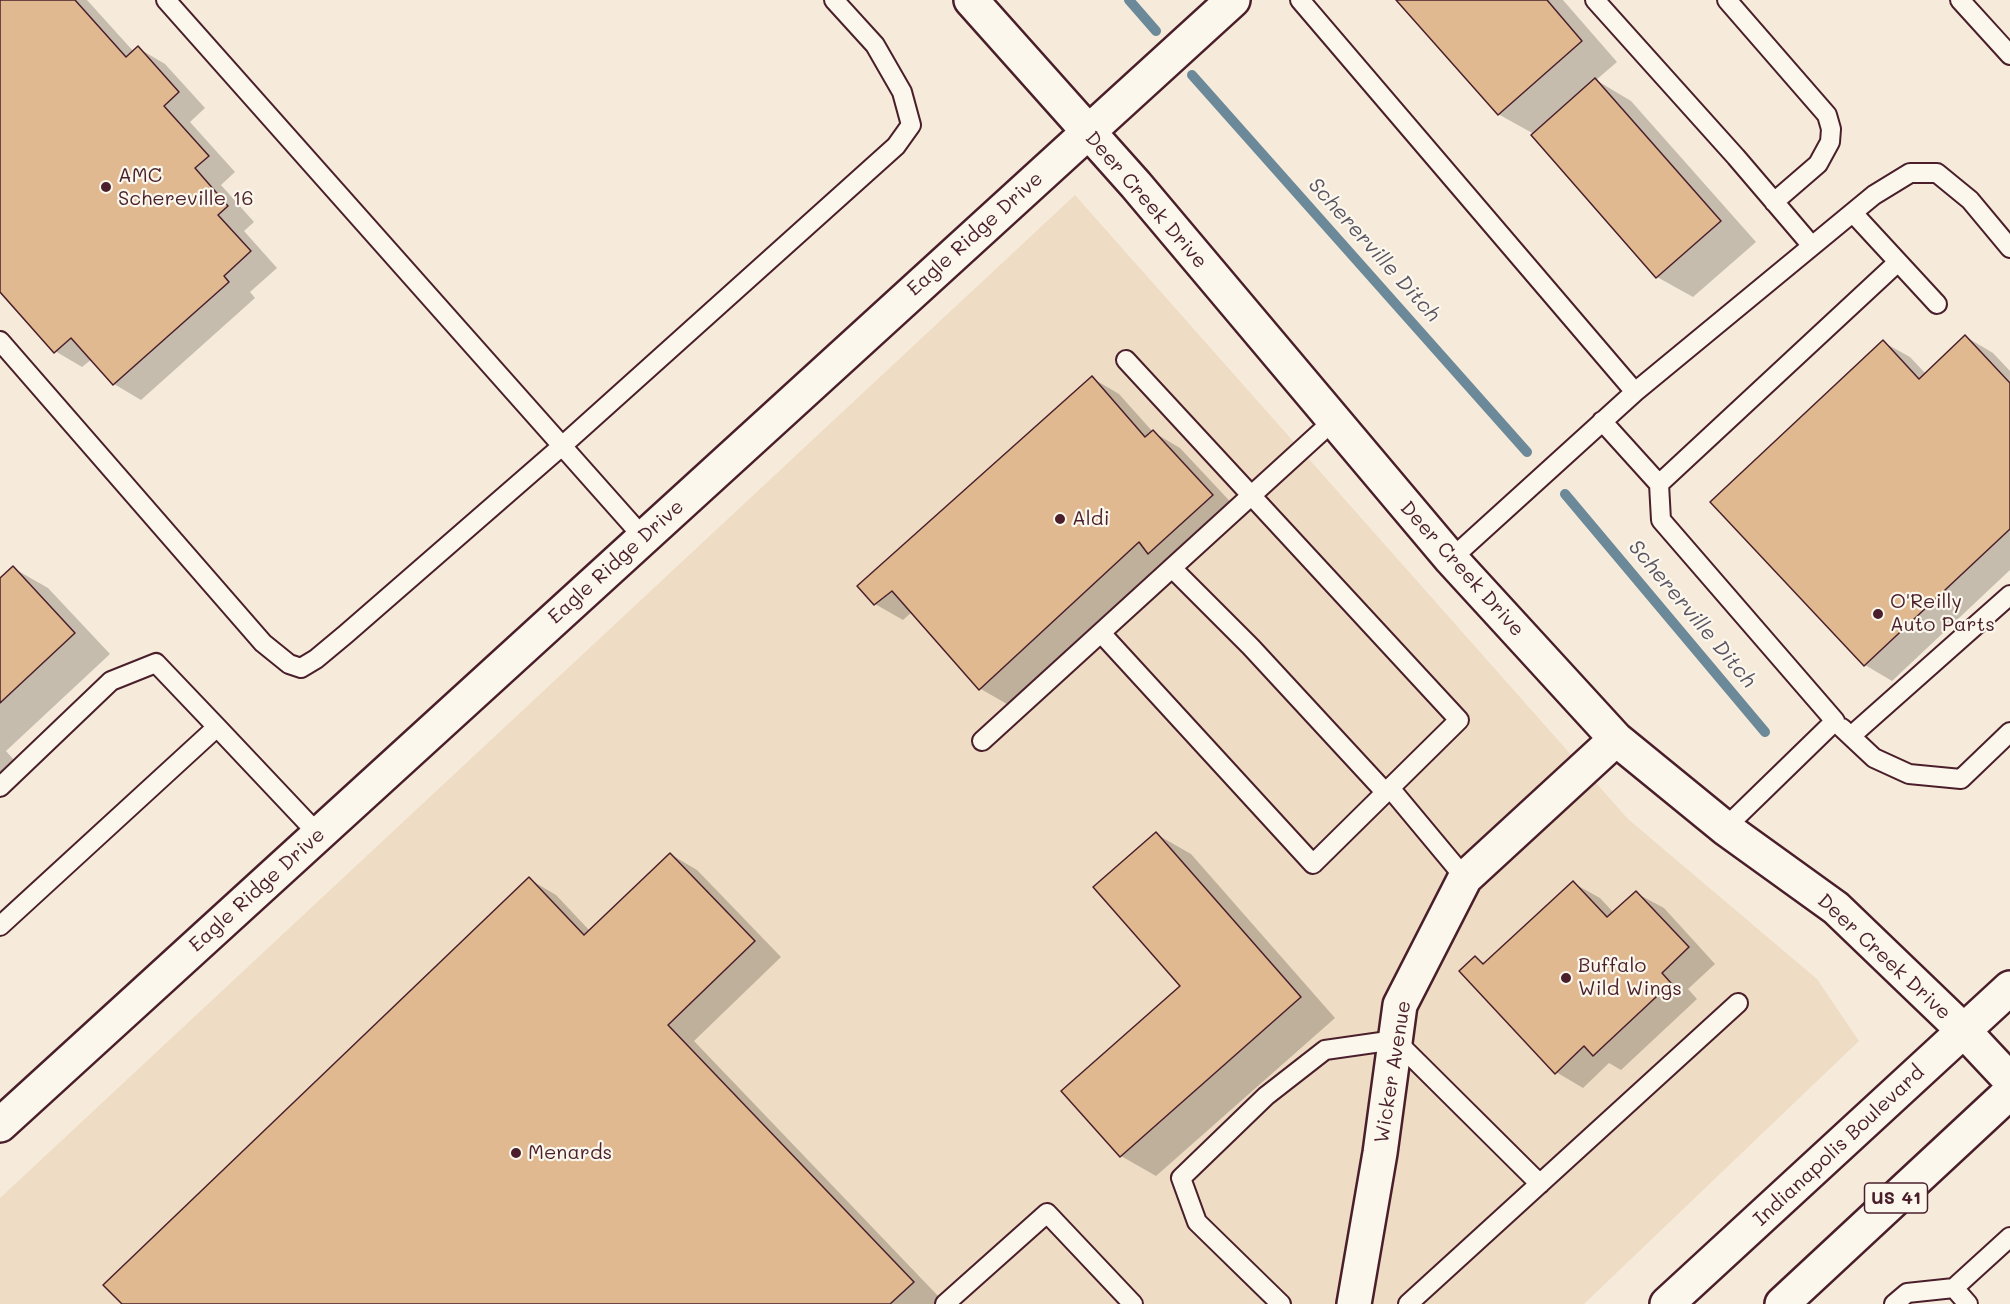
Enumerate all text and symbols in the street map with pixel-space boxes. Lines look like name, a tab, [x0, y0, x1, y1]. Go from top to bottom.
street label: Deer Creek Drive	[1080, 127, 1212, 273]
place label: AMC Schereville 16	[118, 164, 254, 211]
street label: Eagle Ridge Drive	[902, 167, 1048, 301]
water label: Schererville Ditch	[1303, 173, 1445, 327]
marker: AMC Schereville 16	[99, 180, 113, 194]
street label: Eagle Ridge Drive	[543, 495, 689, 629]
street label: Deer Creek Drive	[1395, 496, 1529, 642]
place label: Aldi	[1072, 507, 1110, 531]
marker: Aldi	[1053, 512, 1067, 526]
water label: Schererville Ditch	[1623, 535, 1761, 693]
place label: O'Reilly Auto Parts	[1890, 590, 1995, 637]
marker: O'Reilly Auto Parts	[1871, 607, 1885, 621]
street label: Eagle Ridge Drive	[184, 823, 330, 957]
street label: Deer Creek Drive	[1812, 889, 1956, 1025]
place label: Buffalo Wild Wings	[1578, 954, 1682, 1001]
marker: Buffalo Wild Wings	[1559, 971, 1573, 985]
street label: Wicker Avenue	[1370, 999, 1416, 1145]
street label: Indianapolis Boulevard	[1749, 1061, 1929, 1231]
place label: Menards	[528, 1141, 612, 1165]
marker: Menards	[509, 1146, 523, 1160]
road number: US 41	[1864, 1183, 1928, 1213]

